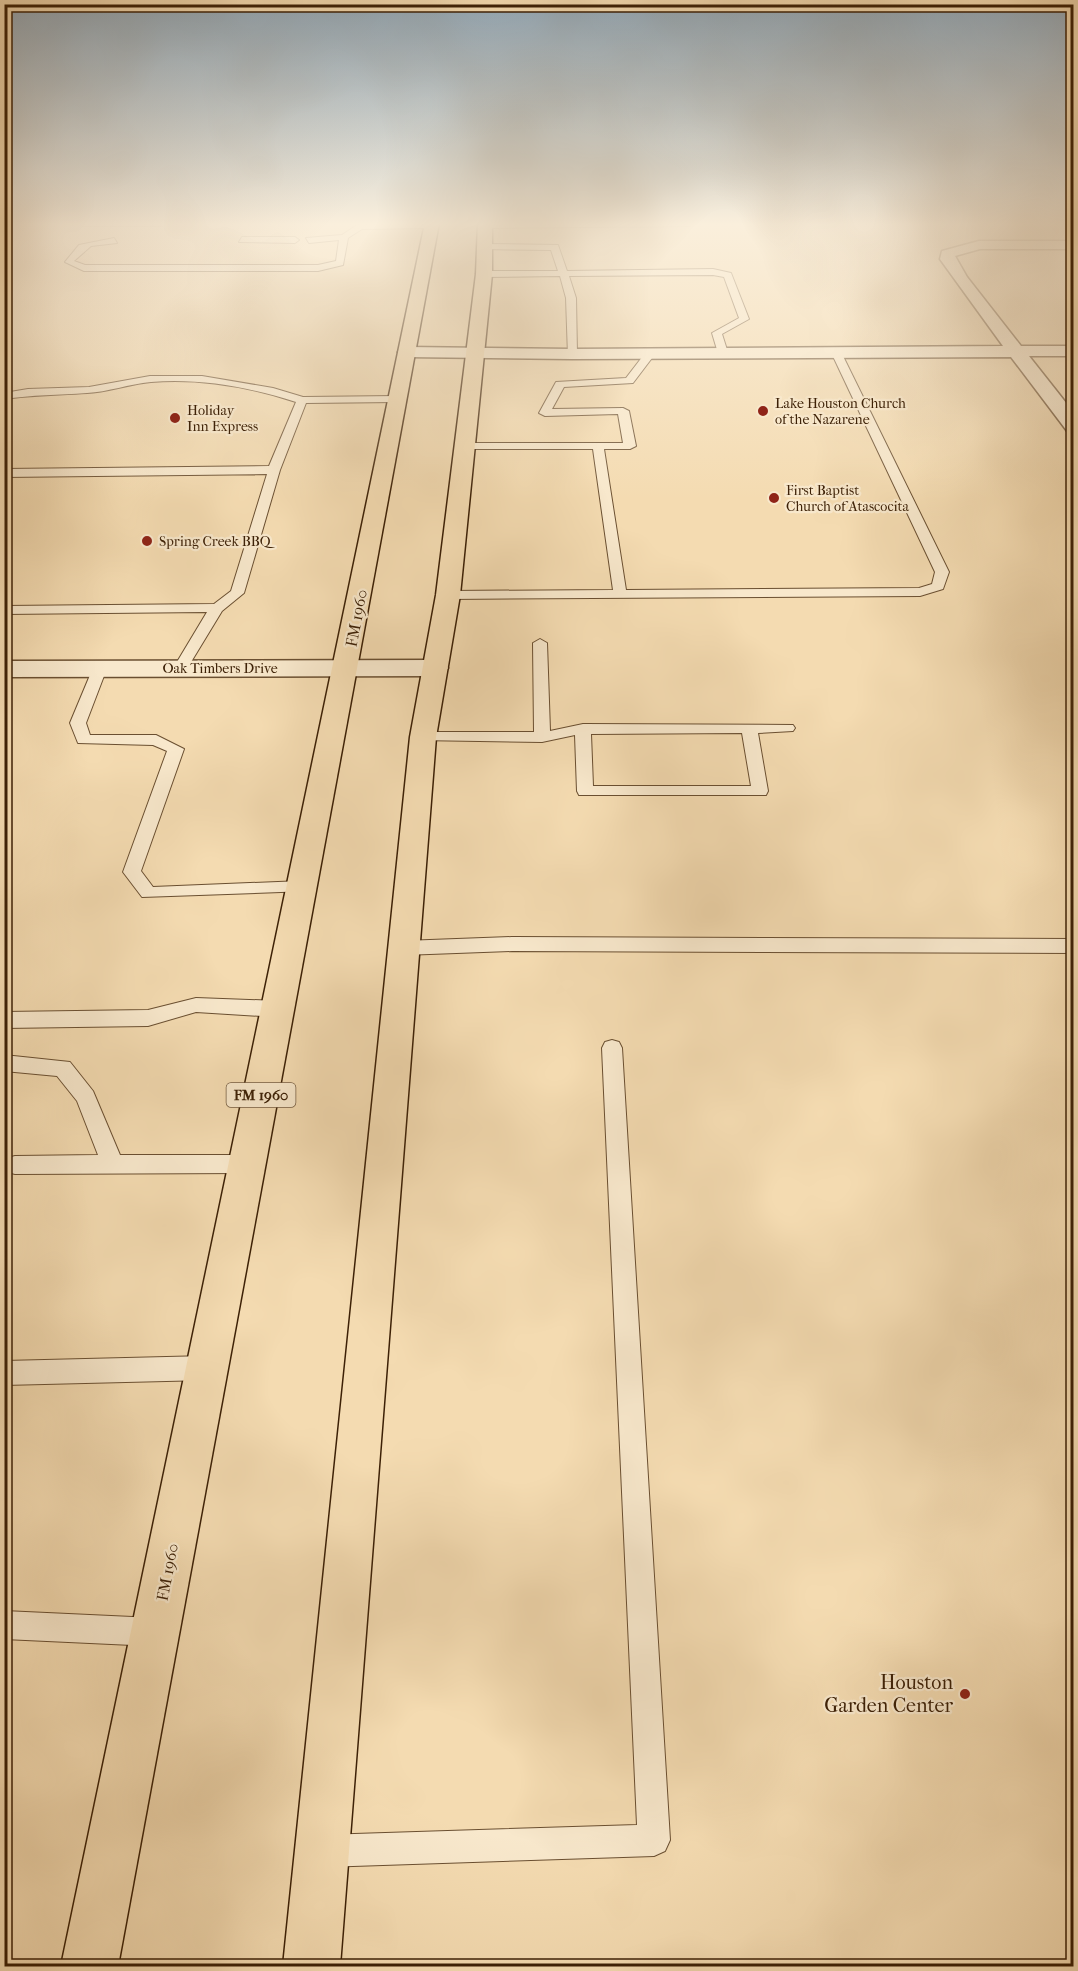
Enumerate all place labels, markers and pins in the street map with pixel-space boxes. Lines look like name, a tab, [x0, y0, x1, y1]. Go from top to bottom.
place label: Lake Houston Church of the Nazarene	[775, 395, 906, 428]
place label: Holiday Inn Express	[187, 402, 258, 435]
marker: Lake Houston Church of the Nazarene	[756, 404, 770, 418]
marker: Holiday Inn Express	[168, 411, 182, 425]
place label: First Baptist Church of Atascocita	[786, 482, 910, 515]
marker: First Baptist Church of Atascocita	[767, 491, 781, 505]
place label: Spring Creek BBQ	[159, 533, 276, 550]
marker: Spring Creek BBQ	[140, 534, 154, 548]
place label: Houston Garden Center	[824, 1671, 953, 1717]
marker: Houston Garden Center	[958, 1687, 972, 1701]

